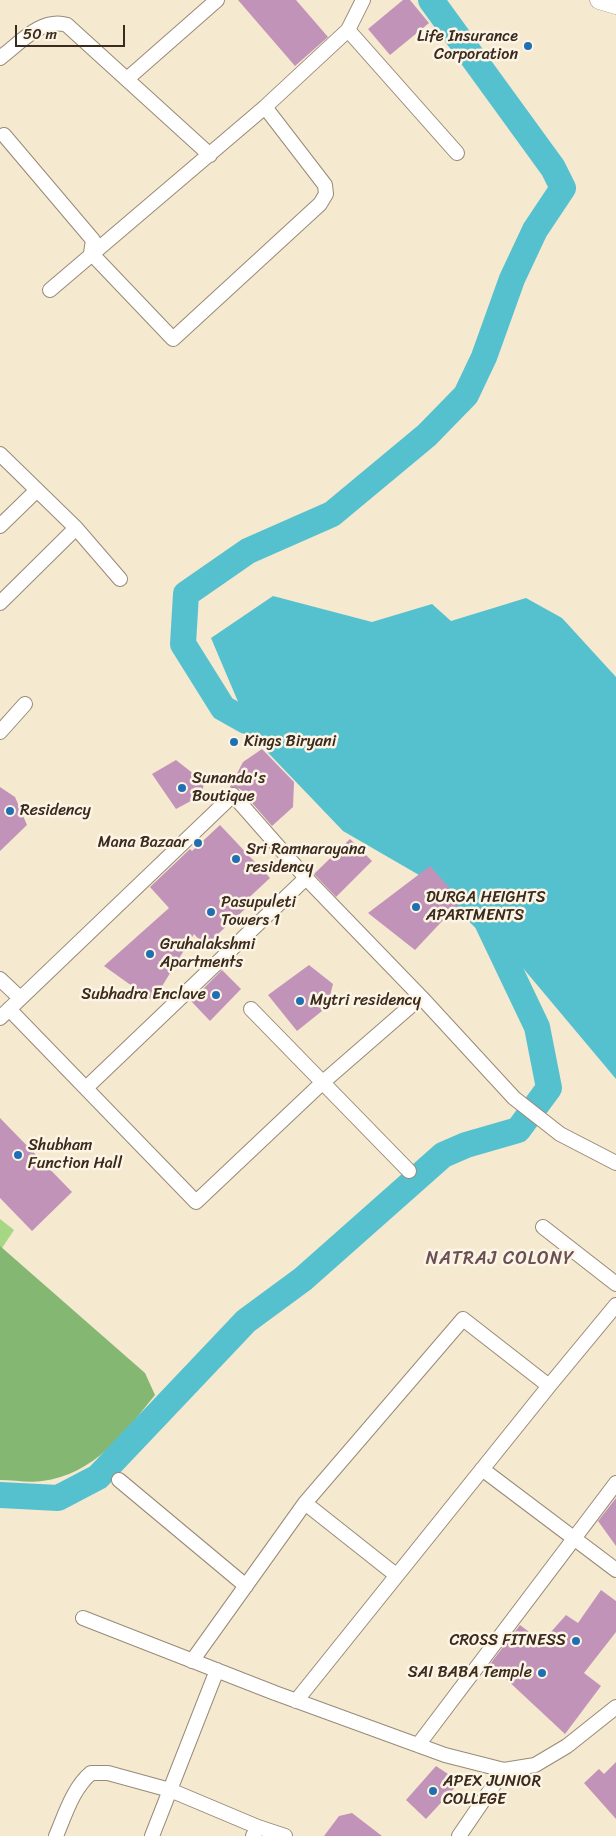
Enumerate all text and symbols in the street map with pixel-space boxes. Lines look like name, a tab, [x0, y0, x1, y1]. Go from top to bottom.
scale bar	[18, 15, 128, 47]
text: 50 m	[23, 21, 57, 47]
place label: Life Insurance Corporation	[417, 27, 518, 65]
marker: Life Insurance Corporation	[522, 40, 534, 52]
place label: Kings Biryani	[244, 732, 336, 752]
marker: Kings Biryani	[228, 736, 240, 748]
place label: Sunanda's Boutique	[192, 769, 266, 807]
marker: Sunanda's Boutique	[176, 782, 188, 794]
place label: Residency	[20, 801, 91, 821]
marker: Residency	[4, 805, 16, 817]
place label: Mana Bazaar	[98, 833, 188, 853]
marker: Mana Bazaar	[192, 837, 204, 849]
place label: Sri Ramnarayana residency	[246, 840, 365, 878]
marker: Sri Ramnarayana residency	[230, 853, 242, 865]
place label: DURGA HEIGHTS APARTMENTS	[426, 888, 546, 926]
place label: Pasupuleti Towers 1	[221, 893, 296, 931]
marker: DURGA HEIGHTS APARTMENTS	[410, 901, 422, 913]
marker: Pasupuleti Towers 1	[205, 906, 217, 918]
place label: Gruhalakshmi Apartments	[160, 935, 255, 973]
marker: Gruhalakshmi Apartments	[144, 948, 156, 960]
place label: Subhadra Enclave	[81, 985, 206, 1005]
marker: Subhadra Enclave	[210, 989, 222, 1001]
place label: Mytri residency	[310, 991, 421, 1011]
marker: Mytri residency	[294, 995, 306, 1007]
place label: Shubham Function Hall	[28, 1136, 122, 1174]
marker: Shubham Function Hall	[12, 1149, 24, 1161]
district label: NATRAJ COLONY	[424, 1248, 576, 1270]
place label: CROSS FITNESS	[449, 1631, 566, 1651]
marker: CROSS FITNESS	[570, 1635, 582, 1647]
place label: SAI BABA Temple	[408, 1663, 532, 1683]
marker: SAI BABA Temple	[536, 1667, 548, 1679]
place label: APEX JUNIOR COLLEGE	[443, 1772, 541, 1810]
marker: APEX JUNIOR COLLEGE	[427, 1785, 439, 1797]

